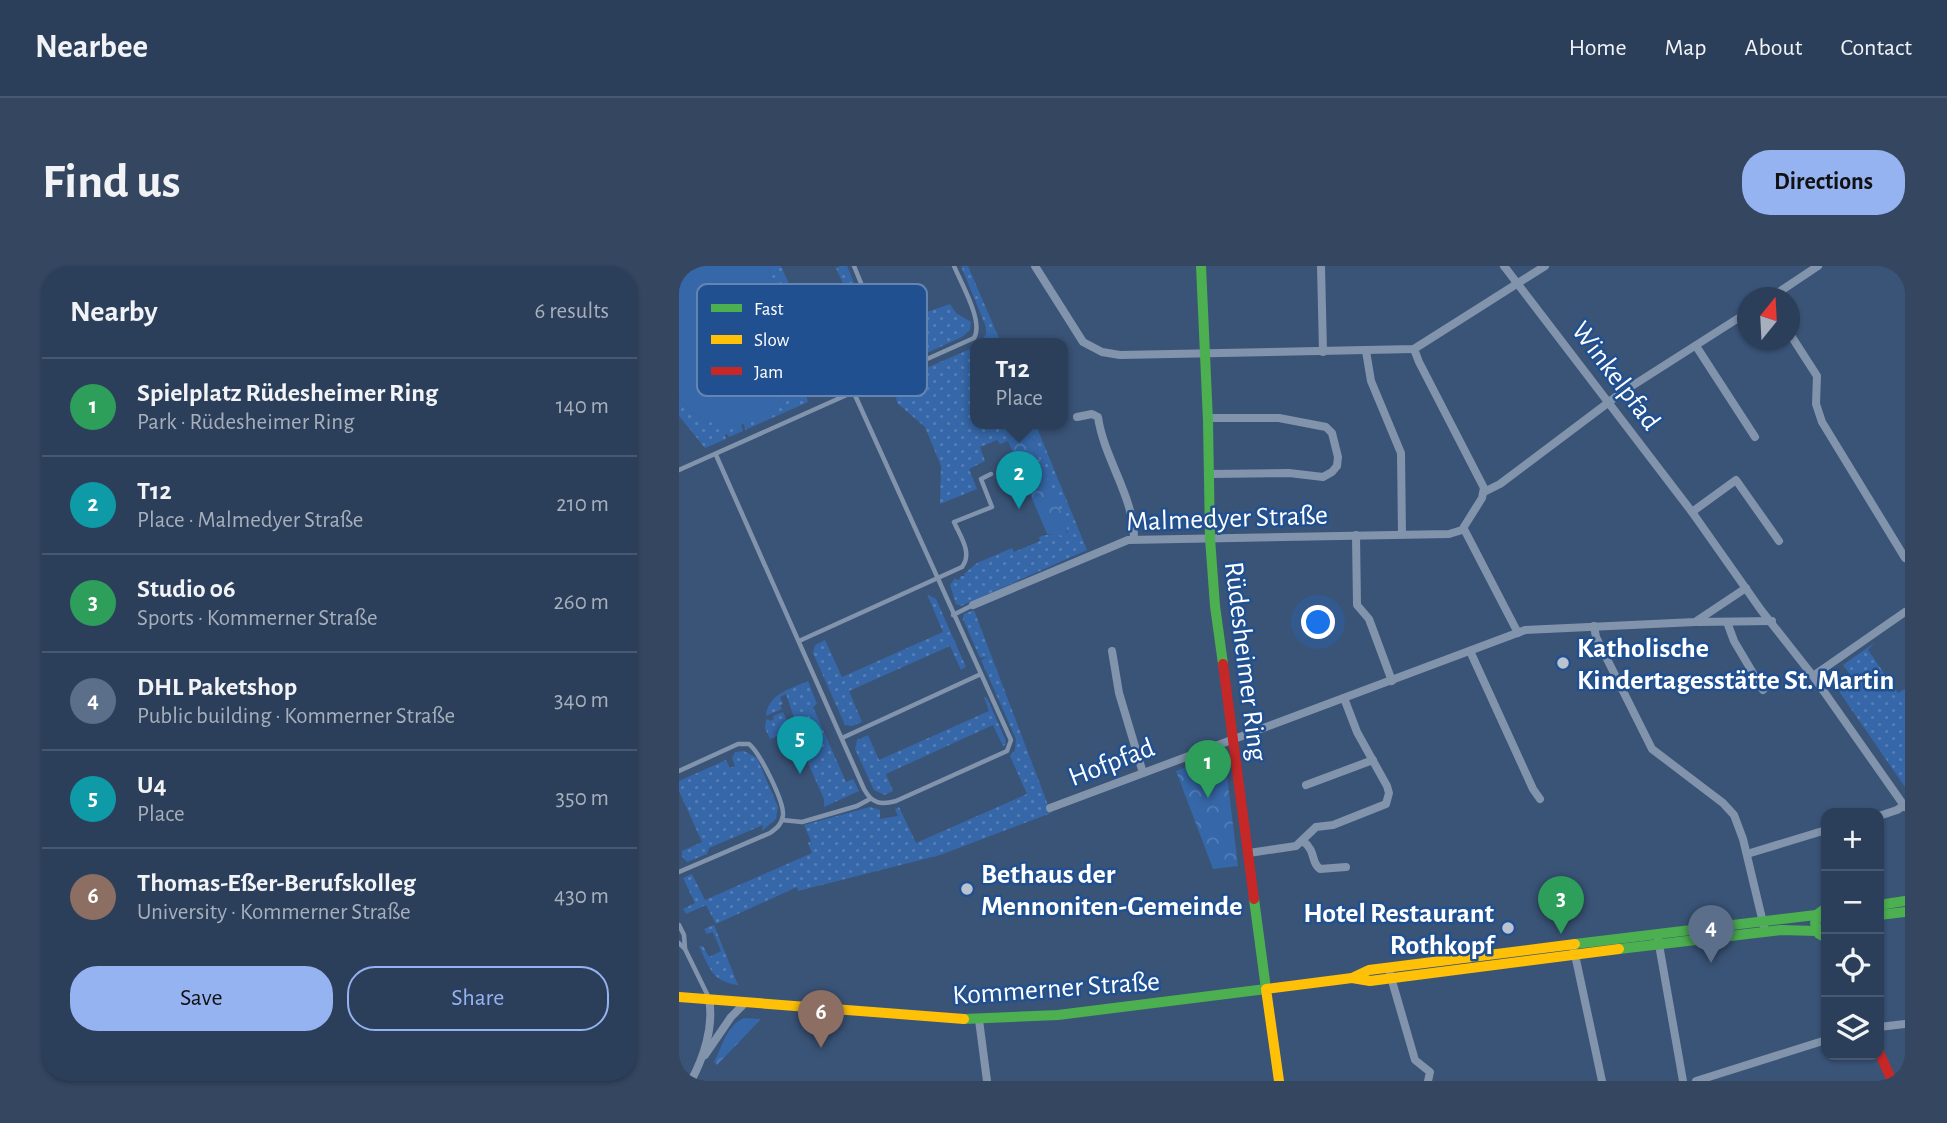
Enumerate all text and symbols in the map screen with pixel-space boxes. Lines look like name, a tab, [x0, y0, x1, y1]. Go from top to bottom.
text: Nearbee	[35, 31, 148, 64]
text: Home	[1569, 36, 1627, 60]
text: Map	[1665, 36, 1707, 60]
text: About	[1745, 36, 1802, 60]
text: Contact	[1840, 36, 1912, 60]
button: Directions	[1742, 150, 1905, 215]
text: Find us	[42, 158, 181, 207]
legend	[697, 284, 927, 396]
north arrow	[1737, 287, 1800, 350]
text: Nearby	[70, 297, 158, 327]
text: 6 results	[535, 300, 609, 323]
text: Fast	[754, 300, 784, 319]
street label: Winkelpfad	[1566, 317, 1665, 436]
text: Slow	[754, 331, 790, 350]
popup	[970, 338, 1068, 429]
text: T12	[995, 356, 1030, 382]
text: Jam	[754, 363, 783, 382]
text: Spielplatz Rüdesheimer Ring	[137, 380, 438, 406]
text: Place	[995, 387, 1043, 410]
text: 1	[89, 395, 97, 418]
text: 140 m	[556, 395, 609, 418]
text: Park · Rüdesheimer Ring	[137, 411, 354, 434]
pin: 2	[996, 451, 1042, 509]
text: T12	[137, 478, 172, 504]
text: 2	[88, 493, 98, 516]
text: 210 m	[556, 493, 609, 516]
street label: Malmedyer Straße	[1126, 501, 1328, 537]
text: Place · Malmedyer Straße	[137, 509, 363, 532]
street label: Rüdesheimer Ring	[1219, 560, 1271, 763]
text: Studio 06	[137, 576, 236, 602]
text: 3	[88, 591, 98, 614]
text: 260 m	[553, 591, 609, 614]
your location	[1301, 605, 1335, 639]
text: Sports · Kommerner Straße	[137, 607, 378, 630]
place label: Katholische Kindertagesstätte St. Martin	[1577, 635, 1894, 695]
marker: Katholische Kindertagesstätte St. Martin	[1555, 655, 1571, 671]
text: DHL Paketshop	[137, 674, 297, 700]
text: 4	[87, 689, 99, 712]
text: 340 m	[554, 689, 609, 712]
text: Public building · Kommerner Straße	[137, 705, 455, 728]
pin: 5	[777, 716, 823, 774]
street label: Hofpfad	[1065, 734, 1159, 792]
pin: 1	[1185, 740, 1231, 798]
text: U4	[137, 772, 167, 798]
text: 5	[88, 787, 98, 810]
text: 350 m	[556, 787, 609, 810]
text: Place	[137, 803, 185, 826]
map controls	[1821, 808, 1884, 1060]
button: +	[1821, 808, 1884, 871]
place label: Bethaus der Mennoniten-Gemeinde	[981, 861, 1243, 921]
text: Thomas-Eßer-Berufskolleg	[137, 870, 416, 896]
button: −	[1821, 871, 1884, 934]
pin: 3	[1538, 876, 1584, 934]
marker: Bethaus der Mennoniten-Gemeinde	[959, 881, 975, 897]
text: 6	[87, 885, 99, 908]
text: 430 m	[554, 885, 609, 908]
place label: Hotel Restaurant Rothkopf	[1303, 900, 1496, 960]
text: University · Kommerner Straße	[137, 901, 411, 924]
pin: 4	[1688, 905, 1734, 963]
marker: Hotel Restaurant Rothkopf	[1500, 920, 1516, 936]
button: locate	[1821, 934, 1884, 997]
button: Save	[70, 966, 333, 1031]
button: Share	[347, 966, 609, 1031]
street label: Kommerner Straße	[951, 968, 1161, 1010]
pin: 6	[798, 990, 844, 1048]
button: layers	[1821, 997, 1884, 1060]

